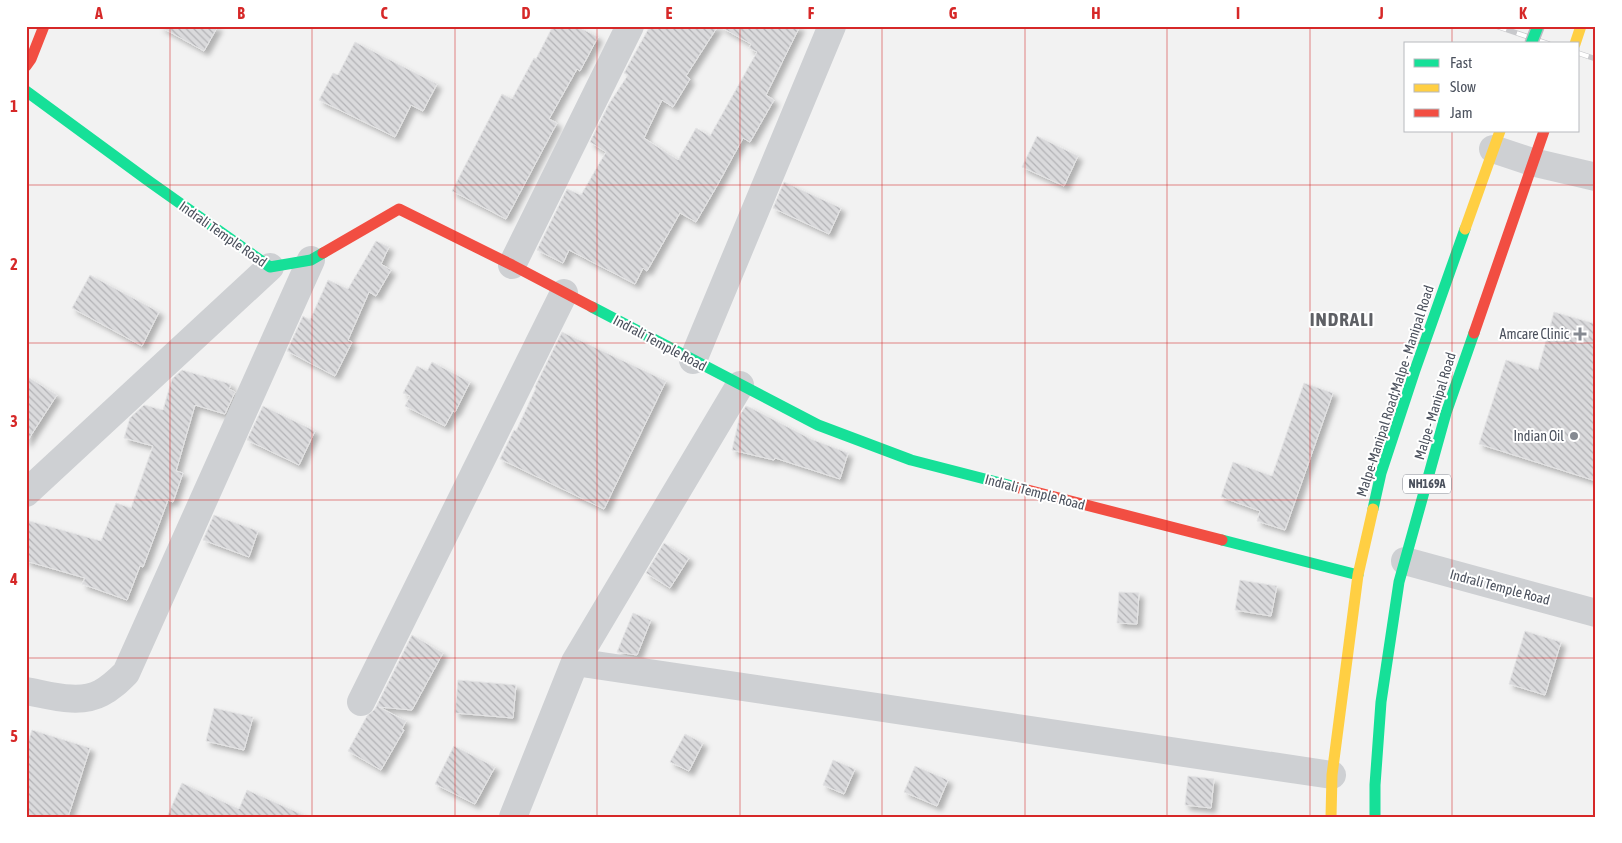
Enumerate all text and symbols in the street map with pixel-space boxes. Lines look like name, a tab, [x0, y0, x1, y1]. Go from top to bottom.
text: A	[94, 4, 103, 22]
text: B	[237, 4, 245, 22]
text: C	[380, 4, 388, 22]
text: D	[522, 4, 531, 22]
text: E	[666, 4, 673, 22]
text: F	[808, 4, 815, 22]
text: G	[949, 4, 958, 22]
text: H	[1091, 4, 1101, 22]
text: I	[1236, 4, 1240, 22]
text: J	[1377, 4, 1384, 22]
text: K	[1519, 4, 1527, 22]
legend	[1404, 42, 1580, 132]
text: Fast	[1450, 54, 1472, 71]
text: Slow	[1450, 78, 1476, 95]
text: 1	[10, 97, 18, 115]
text: Jam	[1450, 104, 1473, 121]
street label: Indrali Temple Road	[176, 198, 270, 270]
text: 2	[10, 255, 18, 273]
street label: Malpe-Manipal Road;Malpe - Manipal Road	[1353, 283, 1437, 499]
district label: INDRALI	[1310, 308, 1374, 330]
street label: Indrali Temple Road	[611, 312, 709, 374]
place label: Amcare Clinic	[1500, 326, 1570, 342]
marker: Amcare Clinic	[1573, 327, 1587, 341]
street label: Malpe - Manipal Road	[1411, 350, 1459, 462]
text: 3	[10, 412, 18, 430]
place label: Indian Oil	[1513, 428, 1564, 444]
marker: Indian Oil	[1568, 430, 1580, 442]
street label: Indrali Temple Road	[983, 471, 1087, 513]
road number: NH169A	[1403, 474, 1451, 494]
street label: Indrali Temple Road	[1448, 566, 1552, 608]
text: 4	[9, 570, 18, 588]
text: 5	[10, 727, 18, 745]

